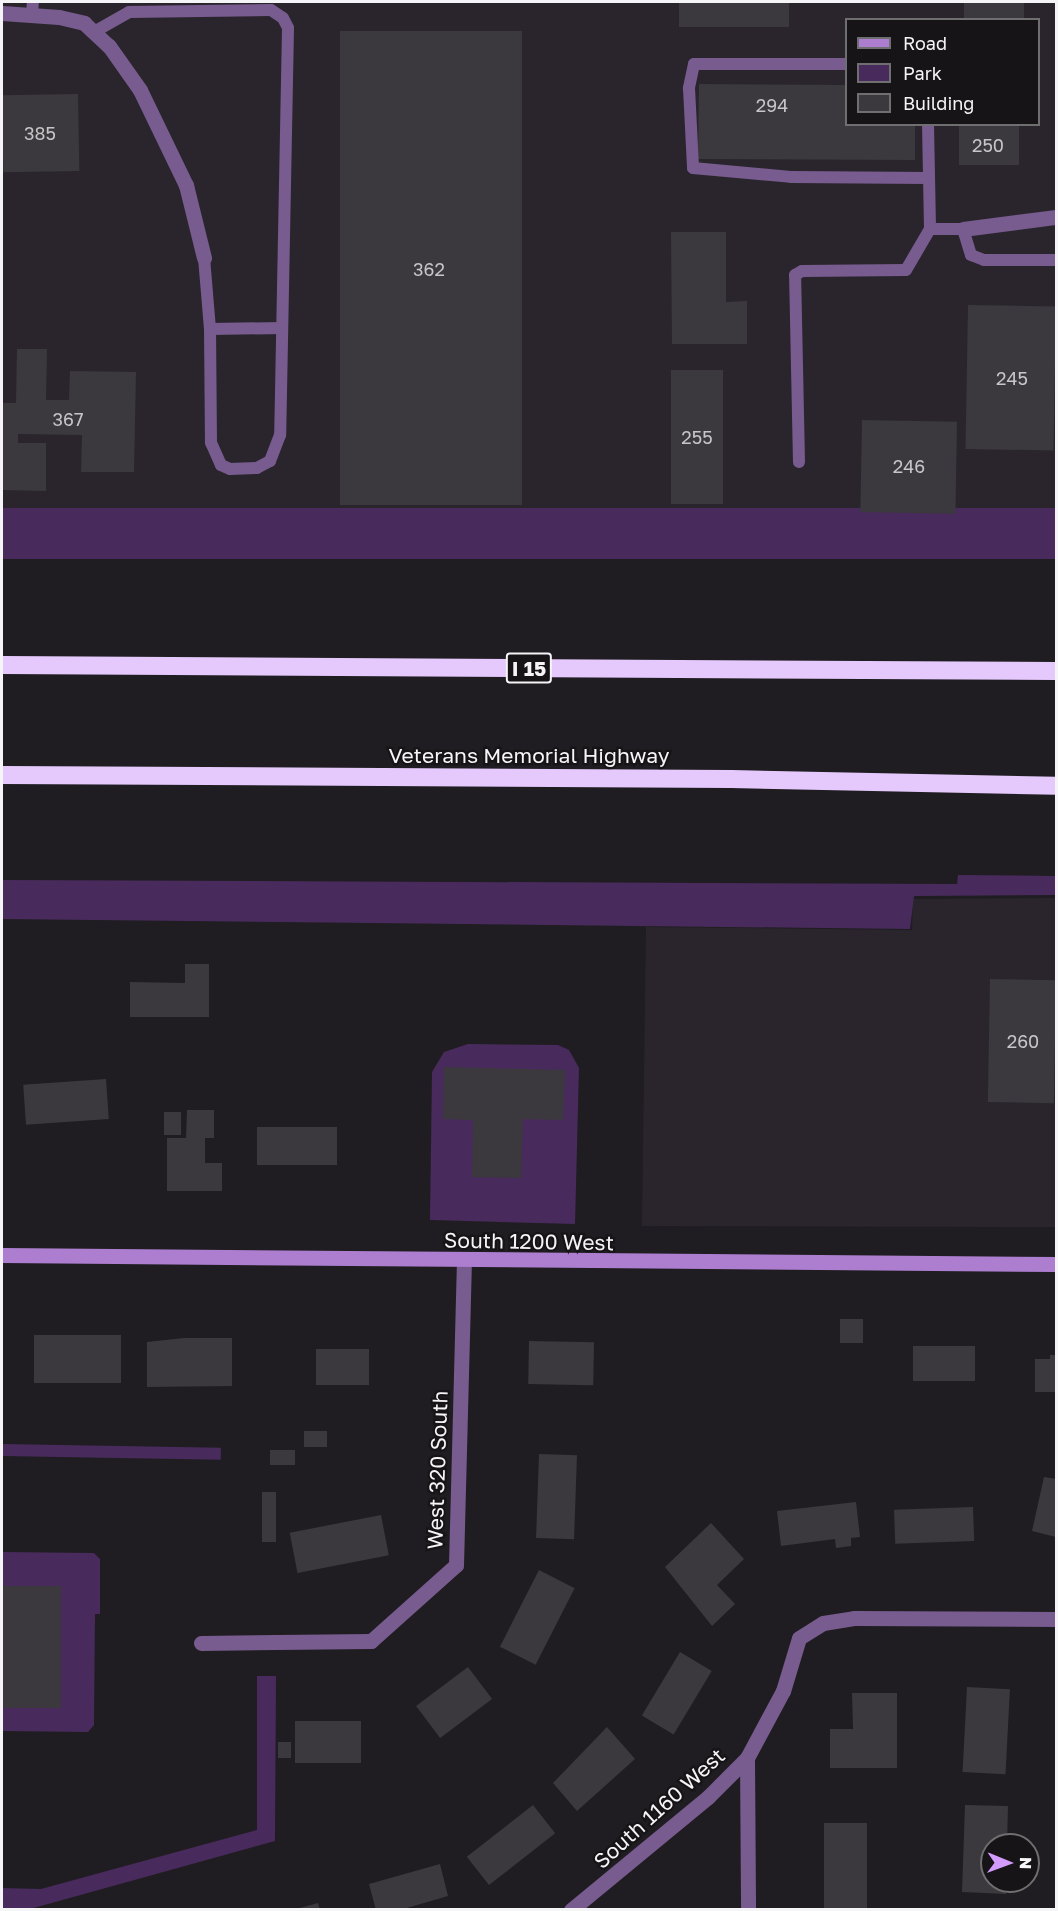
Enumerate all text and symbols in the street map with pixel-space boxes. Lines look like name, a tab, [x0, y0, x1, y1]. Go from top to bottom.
legend	[845, 18, 1040, 126]
text: Road	[903, 32, 947, 54]
text: Park	[903, 62, 942, 84]
text: Building	[903, 92, 974, 114]
house number: 294	[756, 94, 788, 116]
house number: 385	[24, 122, 56, 144]
house number: 250	[972, 134, 1004, 156]
house number: 362	[413, 258, 445, 280]
house number: 245	[996, 367, 1028, 389]
house number: 367	[53, 408, 83, 430]
house number: 255	[681, 426, 713, 448]
house number: 246	[893, 455, 925, 477]
road number: I 15	[505, 651, 553, 685]
street label: Veterans Memorial Highway	[389, 742, 669, 768]
house number: 260	[1007, 1030, 1039, 1052]
street label: South 1200 West	[444, 1227, 614, 1255]
street label: West 320 South	[422, 1390, 452, 1550]
street label: South 1160 West	[588, 1743, 730, 1873]
north arrow	[980, 1833, 1040, 1893]
text: N	[1016, 1857, 1036, 1870]

